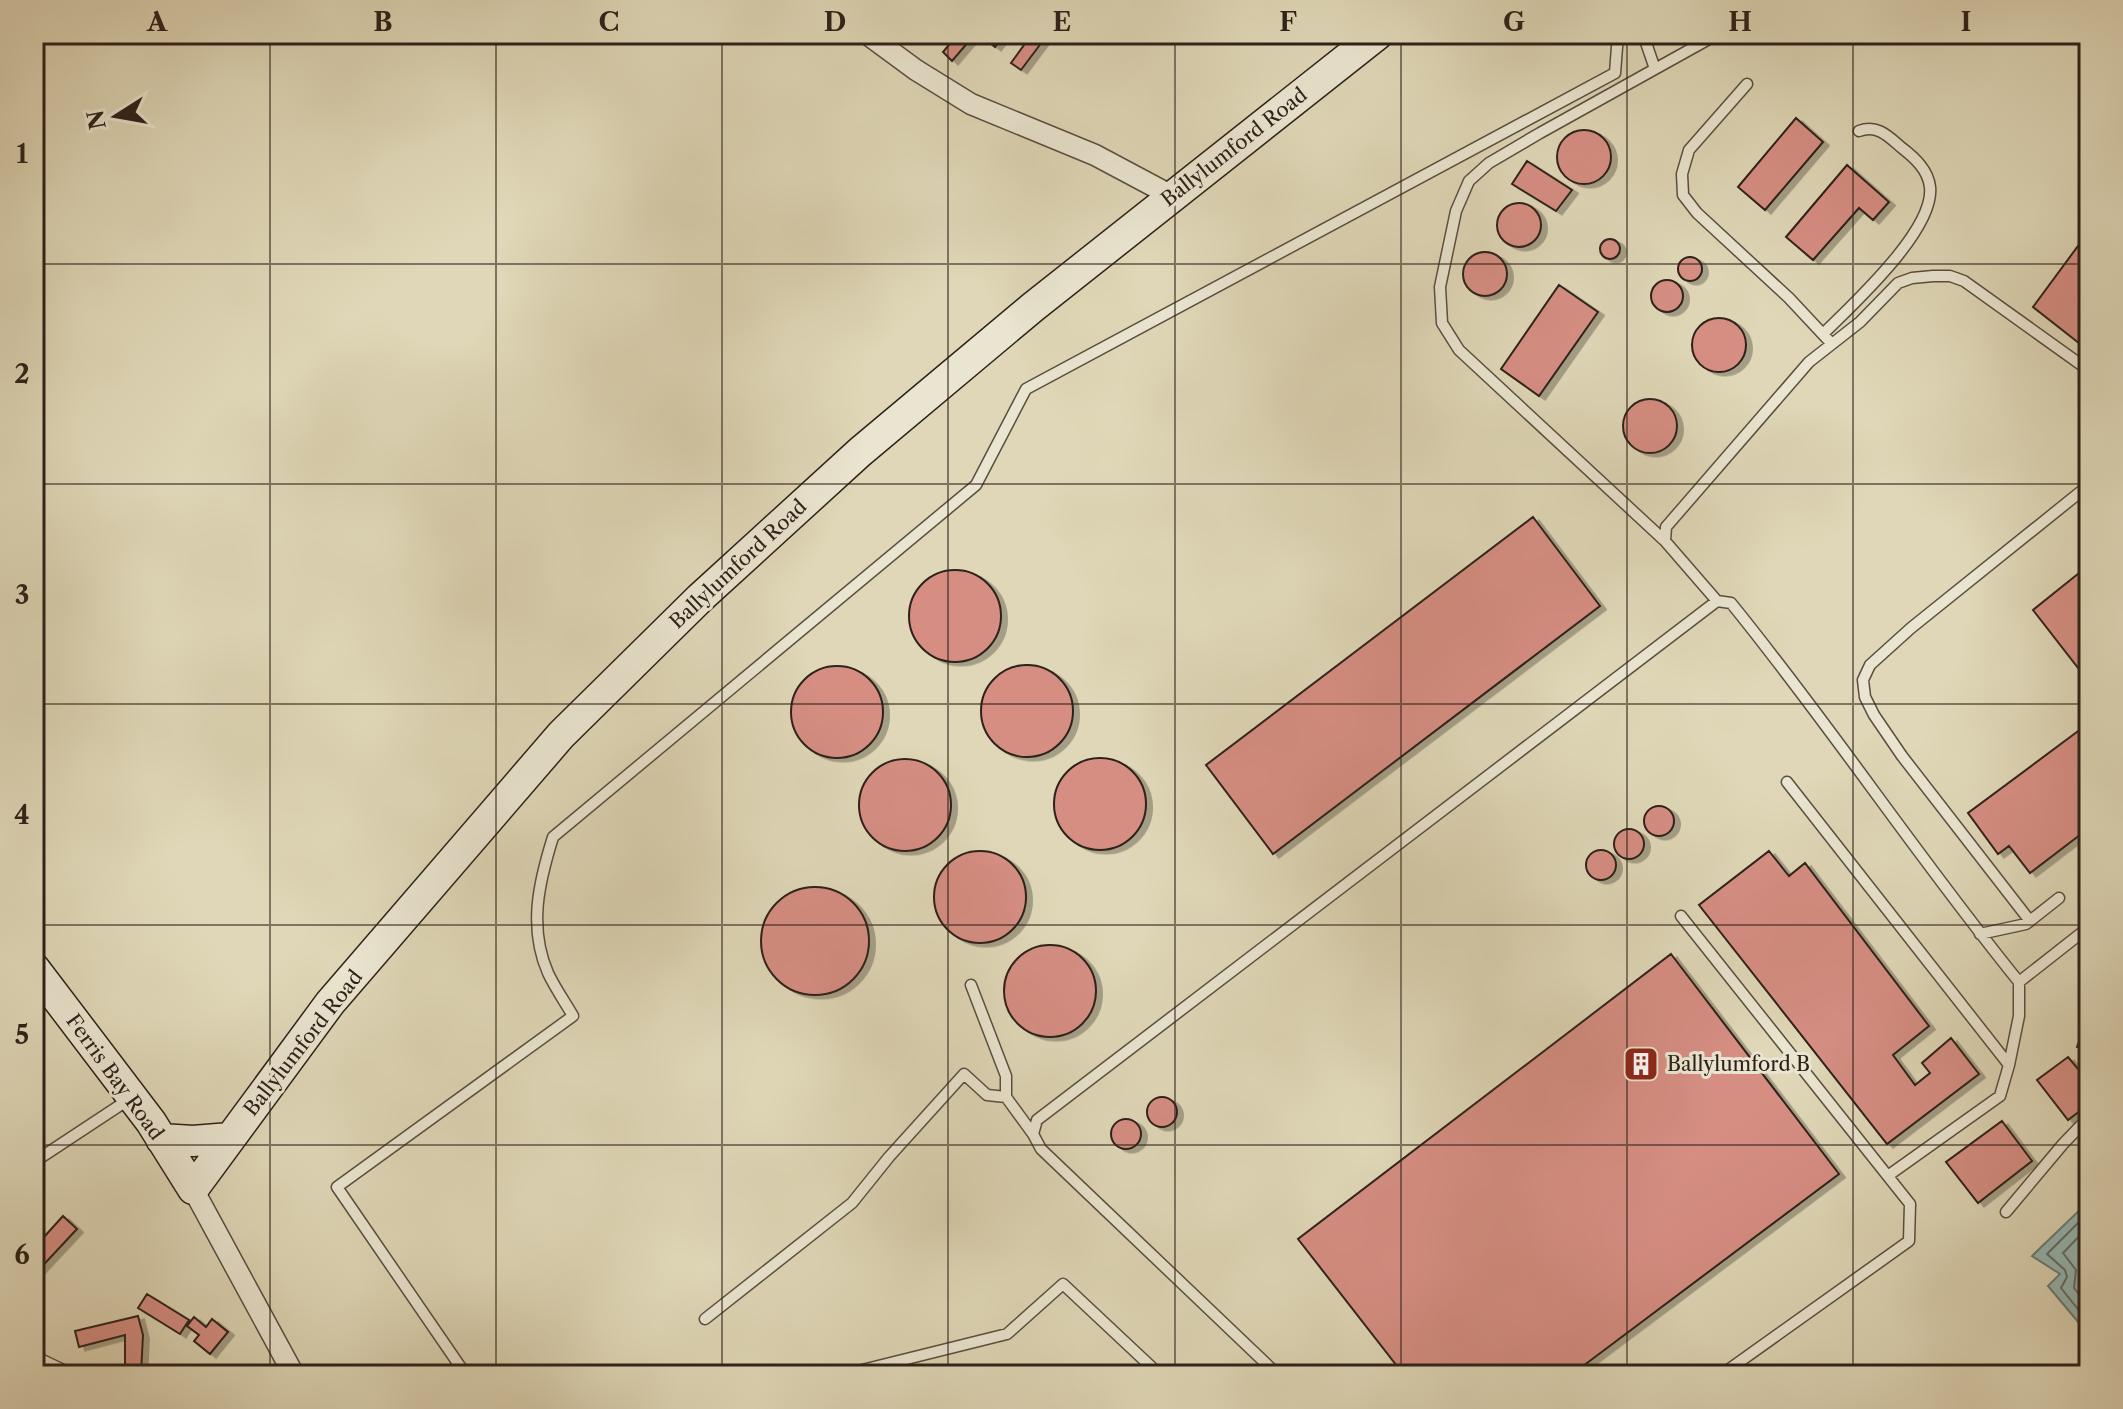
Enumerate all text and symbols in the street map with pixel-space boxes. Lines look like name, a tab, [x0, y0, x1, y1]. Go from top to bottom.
text: A	[146, 6, 168, 38]
text: B	[373, 6, 393, 38]
text: C	[599, 6, 619, 38]
text: D	[824, 6, 846, 38]
text: E	[1053, 6, 1071, 38]
text: F	[1279, 6, 1297, 38]
text: G	[1503, 6, 1525, 38]
text: H	[1728, 6, 1752, 38]
text: I	[1961, 6, 1971, 38]
north arrow	[76, 76, 156, 156]
street label: Ballylumford Road	[1156, 83, 1312, 211]
text: N	[82, 108, 112, 132]
text: 1	[16, 138, 28, 170]
text: 2	[14, 358, 30, 390]
street label: Ballylumford Road	[665, 494, 811, 634]
text: 3	[15, 579, 29, 611]
text: 4	[14, 799, 30, 831]
street label: Ballylumford Road	[239, 965, 367, 1121]
street label: Ferris Bay Road	[61, 1009, 169, 1145]
text: 5	[15, 1019, 29, 1051]
building icon: Ballylumford B	[1622, 1045, 1660, 1083]
place label: Ballylumford B	[1667, 1052, 1810, 1076]
text: 6	[14, 1239, 30, 1271]

